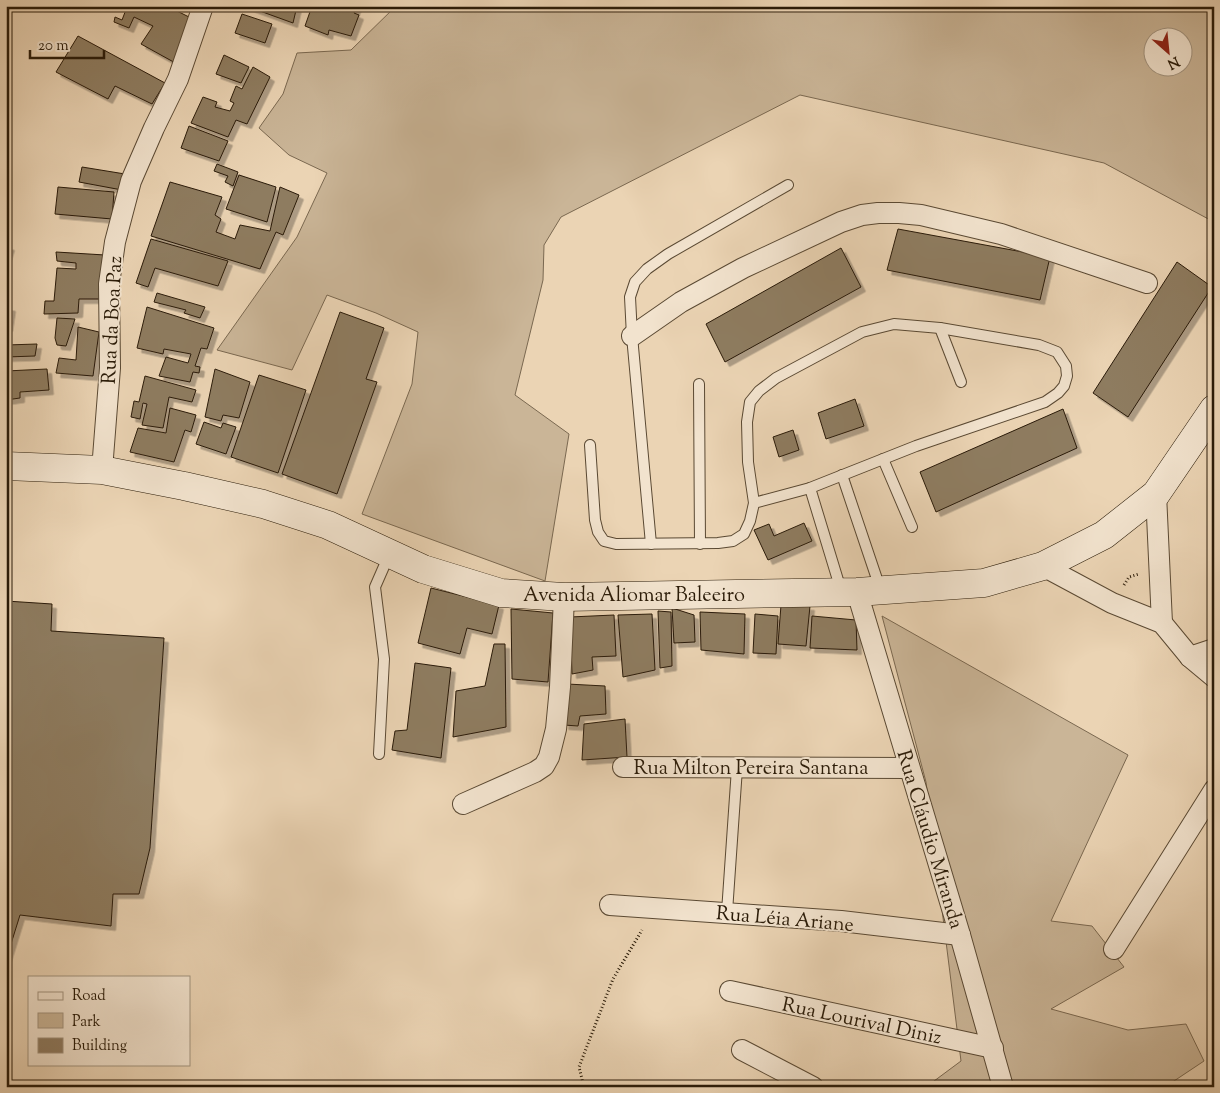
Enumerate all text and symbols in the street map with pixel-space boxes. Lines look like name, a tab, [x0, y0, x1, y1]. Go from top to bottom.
scale bar	[30, 28, 104, 60]
north arrow	[1142, 28, 1192, 78]
text: 20 m	[38, 36, 69, 57]
text: N	[1163, 50, 1183, 73]
street label: Rua da Boa Paz	[96, 255, 131, 385]
street label: Avenida Aliomar Baleeiro	[523, 582, 745, 611]
street label: Rua Cláudio Miranda	[888, 747, 970, 933]
street label: Rua Milton Pereira Santana	[633, 755, 869, 784]
street label: Rua Léia Ariane	[715, 900, 855, 941]
legend	[28, 976, 190, 1066]
text: Road	[72, 986, 106, 1007]
street label: Rua Lourival Diniz	[779, 991, 944, 1054]
text: Park	[72, 1012, 101, 1033]
text: Building	[72, 1036, 127, 1057]

